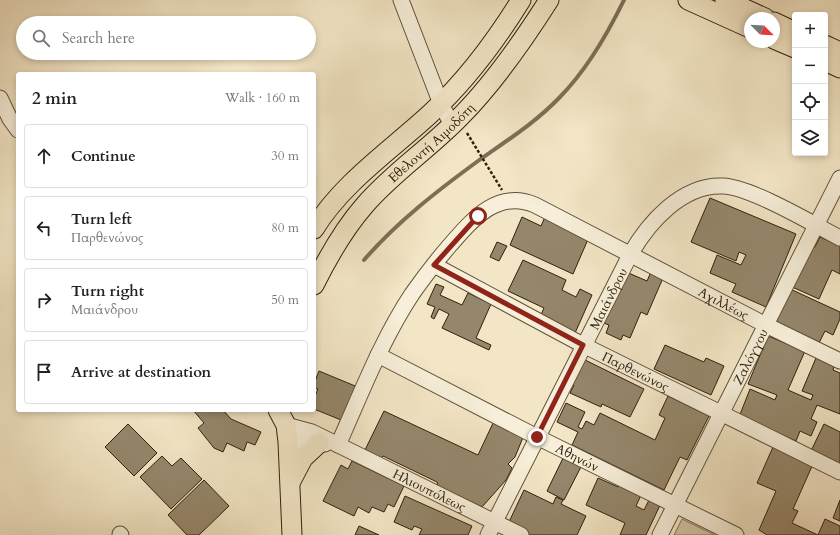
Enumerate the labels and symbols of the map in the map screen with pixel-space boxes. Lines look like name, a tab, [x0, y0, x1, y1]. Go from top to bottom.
north arrow	[744, 12, 780, 48]
street label: Εθελοντή Αιμοδότη	[384, 99, 479, 187]
route start	[469, 207, 487, 225]
street label: Μαιάνδρου	[586, 265, 632, 333]
street label: Αχιλλέως	[695, 283, 752, 325]
street label: Ζαλόγγου	[729, 326, 773, 388]
street label: Παρθενώνος	[599, 348, 672, 396]
route end	[528, 428, 546, 446]
street label: Αθηνών	[552, 440, 602, 476]
street label: Ηλιουπόλεως	[390, 465, 469, 517]

